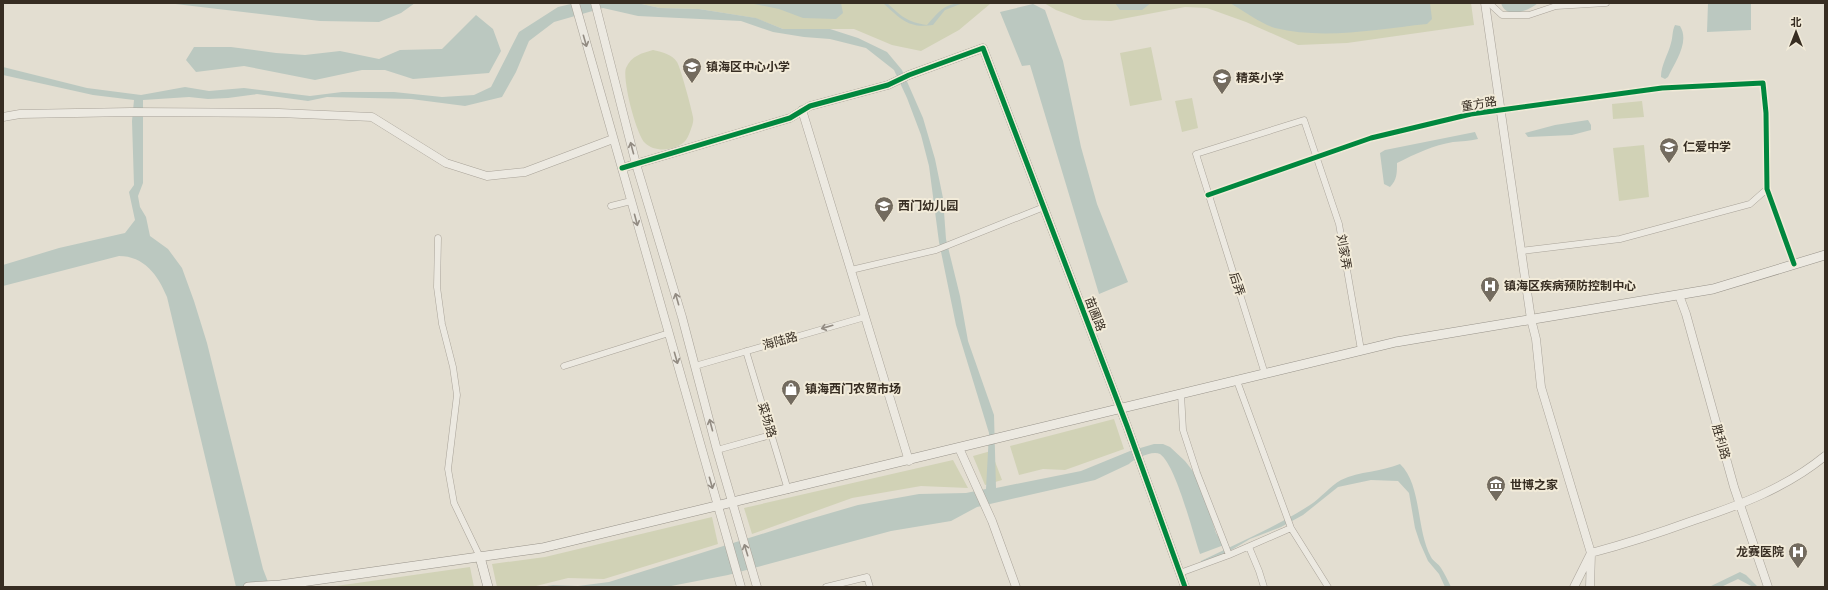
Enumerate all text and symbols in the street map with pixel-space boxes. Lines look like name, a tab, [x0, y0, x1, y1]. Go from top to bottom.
north arrow	[1776, 12, 1816, 52]
text: 北	[1791, 15, 1802, 29]
one-way arrow	[582, 34, 589, 47]
school or university icon: 镇海区中心小学	[681, 56, 703, 84]
place label: 镇海区中心小学	[706, 59, 790, 74]
school or university icon: 精英小学	[1211, 67, 1233, 95]
place label: 精英小学	[1236, 70, 1284, 85]
street label: 童方路	[1460, 93, 1498, 114]
school or university icon: 仁爱中学	[1658, 136, 1680, 164]
place label: 仁爱中学	[1683, 139, 1731, 154]
one-way arrow	[628, 141, 636, 154]
school or university icon: 西门幼儿园	[873, 195, 895, 223]
place label: 西门幼儿园	[898, 198, 958, 213]
one-way arrow	[633, 213, 640, 226]
street label: 刘家弄	[1334, 233, 1355, 271]
street label: 后弄	[1227, 270, 1248, 298]
hospital icon: 镇海区疾病预防控制中心	[1479, 275, 1501, 303]
place label: 镇海区疾病预防控制中心	[1504, 278, 1636, 293]
one-way arrow	[673, 293, 680, 306]
street label: 苗圃路	[1082, 294, 1109, 333]
one-way arrow	[821, 324, 834, 331]
street label: 海陆路	[760, 328, 799, 353]
one-way arrow	[673, 351, 680, 364]
shop icon: 镇海西门农贸市场	[780, 378, 802, 406]
place label: 镇海西门农贸市场	[805, 381, 901, 396]
street label: 菜场路	[755, 400, 780, 439]
one-way arrow	[706, 418, 714, 431]
street label: 胜利路	[1709, 422, 1734, 461]
museum icon: 世博之家	[1485, 474, 1507, 502]
one-way arrow	[708, 476, 715, 489]
place label: 世博之家	[1510, 477, 1558, 492]
hospital icon: 龙赛医院	[1787, 541, 1809, 569]
one-way arrow	[742, 543, 749, 556]
place label: 龙赛医院	[1736, 544, 1784, 559]

